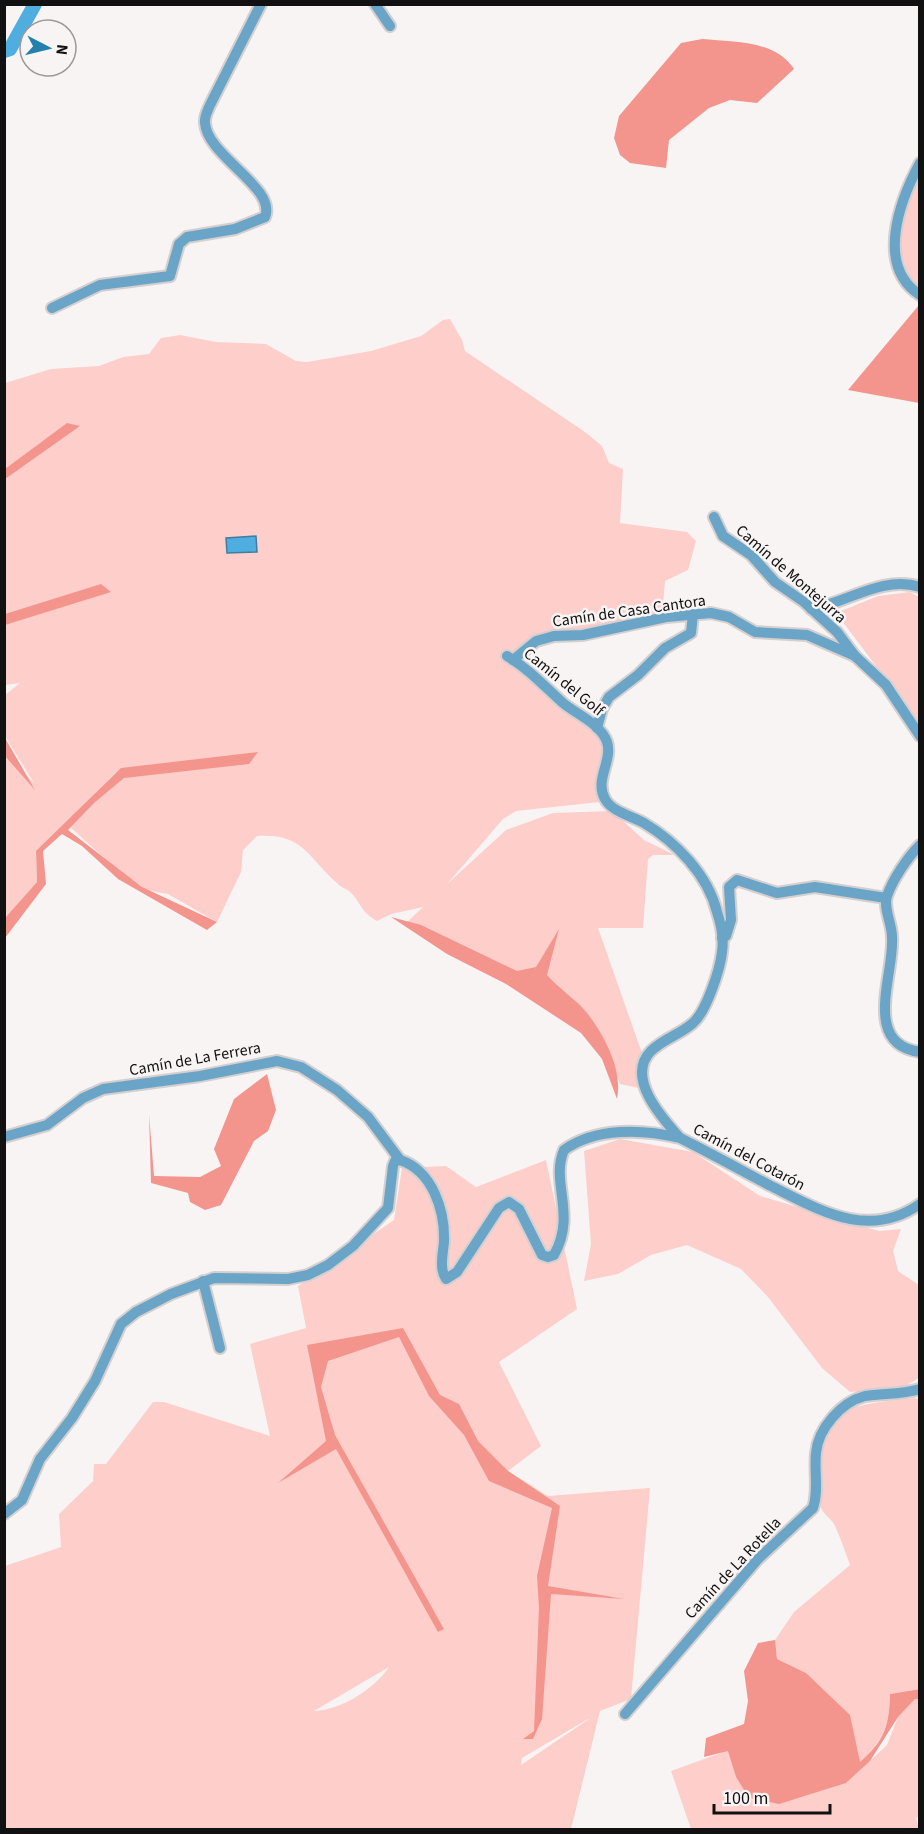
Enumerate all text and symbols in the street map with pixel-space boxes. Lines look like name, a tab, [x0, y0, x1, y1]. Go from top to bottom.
north arrow	[18, 18, 78, 78]
text: N	[50, 43, 73, 56]
street label: Camín de Montejurra	[731, 520, 851, 628]
street label: Camín de Casa Cantora	[551, 589, 707, 633]
street label: Camín del Golf	[519, 643, 610, 722]
street label: Camín de La Ferrera	[128, 1037, 262, 1081]
street label: Camín del Cotarón	[689, 1118, 809, 1196]
street label: Camín de La Rotella	[680, 1512, 786, 1624]
scale bar	[714, 1777, 830, 1815]
text: 100 m	[723, 1786, 768, 1811]

